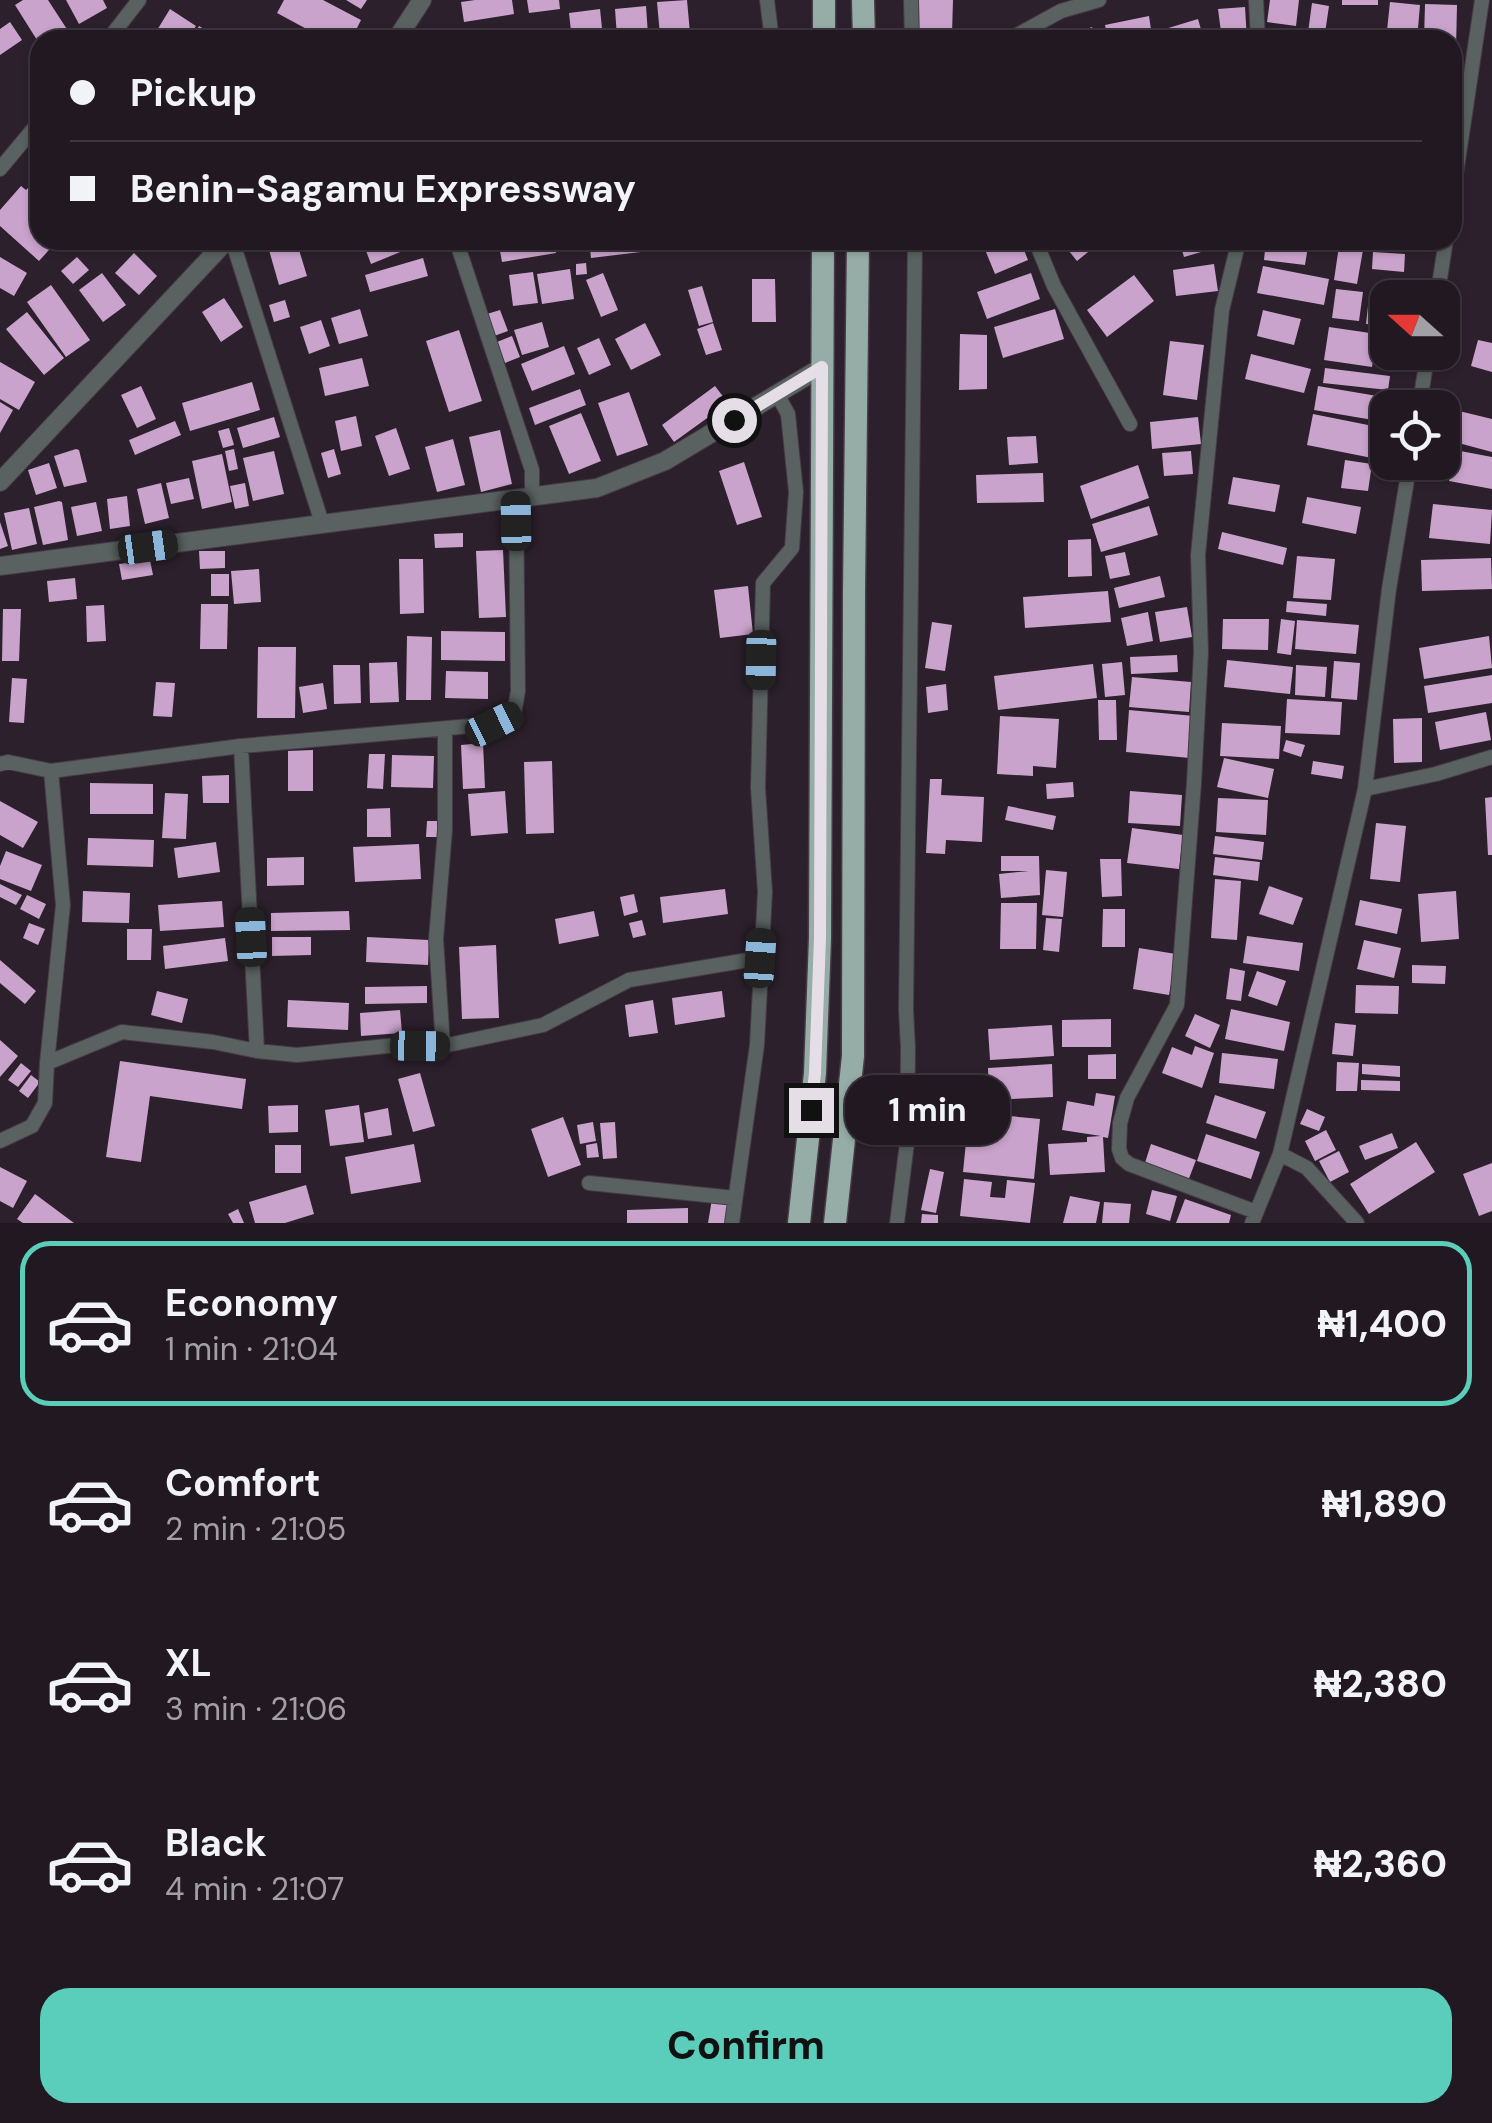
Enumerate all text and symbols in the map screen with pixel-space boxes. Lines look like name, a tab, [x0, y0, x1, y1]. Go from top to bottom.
text: Pickup	[130, 68, 257, 118]
text: Benin-Sagamu Expressway	[130, 164, 636, 214]
north arrow	[1370, 280, 1460, 370]
map controls	[1370, 280, 1460, 480]
button: locate	[1370, 390, 1460, 480]
route start	[712, 398, 757, 443]
car	[500, 491, 532, 551]
car	[116, 528, 180, 566]
car	[745, 630, 777, 690]
car	[460, 697, 528, 751]
car	[234, 906, 268, 968]
car	[743, 927, 777, 989]
car	[390, 1030, 450, 1062]
callout: 1 min	[846, 1075, 1011, 1145]
route end	[789, 1088, 834, 1133]
text: 1 min	[888, 1089, 967, 1131]
text: Economy	[165, 1278, 338, 1328]
icon: car	[45, 1279, 135, 1369]
text: ₦1,400	[1317, 1299, 1447, 1349]
text: 1 min · 21:04	[165, 1328, 338, 1370]
text: Comfort	[165, 1458, 321, 1508]
icon: car	[45, 1459, 135, 1549]
text: ₦1,890	[1322, 1479, 1447, 1529]
text: 2 min · 21:05	[165, 1508, 346, 1550]
text: XL	[165, 1638, 212, 1688]
icon: car	[45, 1639, 135, 1729]
text: ₦2,380	[1314, 1659, 1447, 1709]
text: 3 min · 21:06	[165, 1688, 347, 1730]
text: Black	[165, 1818, 267, 1868]
icon: car	[45, 1819, 135, 1909]
text: ₦2,360	[1314, 1839, 1447, 1889]
text: 4 min · 21:07	[165, 1868, 344, 1910]
button: Confirm	[40, 1988, 1452, 2103]

